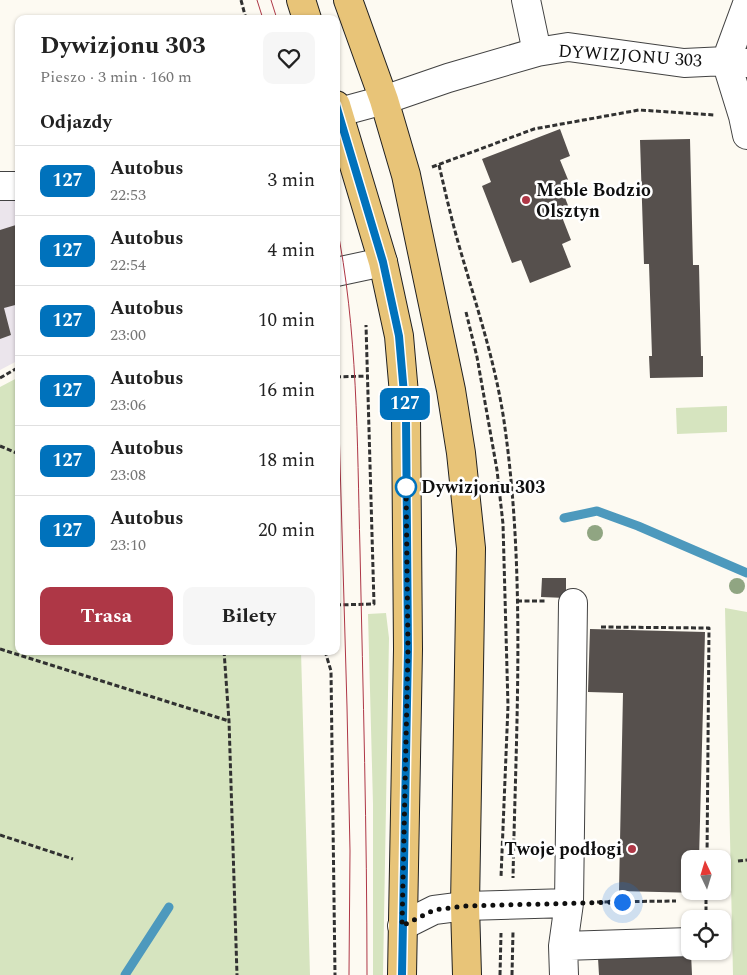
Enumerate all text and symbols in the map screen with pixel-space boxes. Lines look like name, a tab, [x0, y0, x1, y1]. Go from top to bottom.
text: Dywizjonu 303	[40, 28, 206, 64]
button: heart	[263, 32, 315, 84]
street label: DYWIZJONU 303	[557, 38, 703, 74]
text: Pieszo · 3 min · 160 m	[40, 65, 192, 89]
text: Odjazdy	[40, 108, 112, 137]
text: Autobus	[110, 154, 184, 183]
text: 3 min	[267, 166, 315, 195]
text: 127	[52, 167, 83, 194]
place label: Meble Bodzio Olsztyn	[536, 177, 651, 225]
text: 22:53	[110, 183, 146, 207]
marker: Meble Bodzio Olsztyn	[520, 194, 532, 206]
text: Autobus	[110, 224, 184, 253]
text: 4 min	[267, 236, 315, 265]
text: 127	[52, 237, 83, 264]
text: 22:54	[110, 253, 146, 277]
text: Autobus	[110, 294, 184, 323]
text: 10 min	[258, 306, 315, 335]
text: 127	[52, 307, 83, 334]
text: 23:00	[110, 323, 146, 347]
text: Autobus	[110, 364, 184, 393]
text: 16 min	[258, 376, 315, 405]
text: 127	[52, 377, 83, 404]
line badge: 127	[376, 388, 434, 420]
text: 127	[390, 390, 420, 417]
text: 23:06	[110, 393, 146, 417]
text: Autobus	[110, 434, 184, 463]
text: 18 min	[258, 446, 315, 475]
text: 127	[52, 447, 83, 474]
text: 23:08	[110, 463, 146, 487]
place label: Dywizjonu 303	[421, 474, 545, 501]
marker: Dywizjonu 303	[395, 476, 417, 498]
text: Autobus	[110, 504, 184, 533]
text: 20 min	[258, 516, 315, 545]
text: 127	[52, 517, 83, 544]
text: 23:10	[110, 533, 146, 557]
button: Trasa	[40, 587, 173, 645]
button: Bilety	[183, 587, 315, 645]
place label: Twoje podłogi	[504, 836, 622, 863]
marker: Twoje podłogi	[626, 843, 638, 855]
north arrow	[681, 850, 731, 900]
map controls	[681, 850, 731, 960]
your location	[610, 890, 635, 915]
button: locate	[681, 910, 731, 960]

